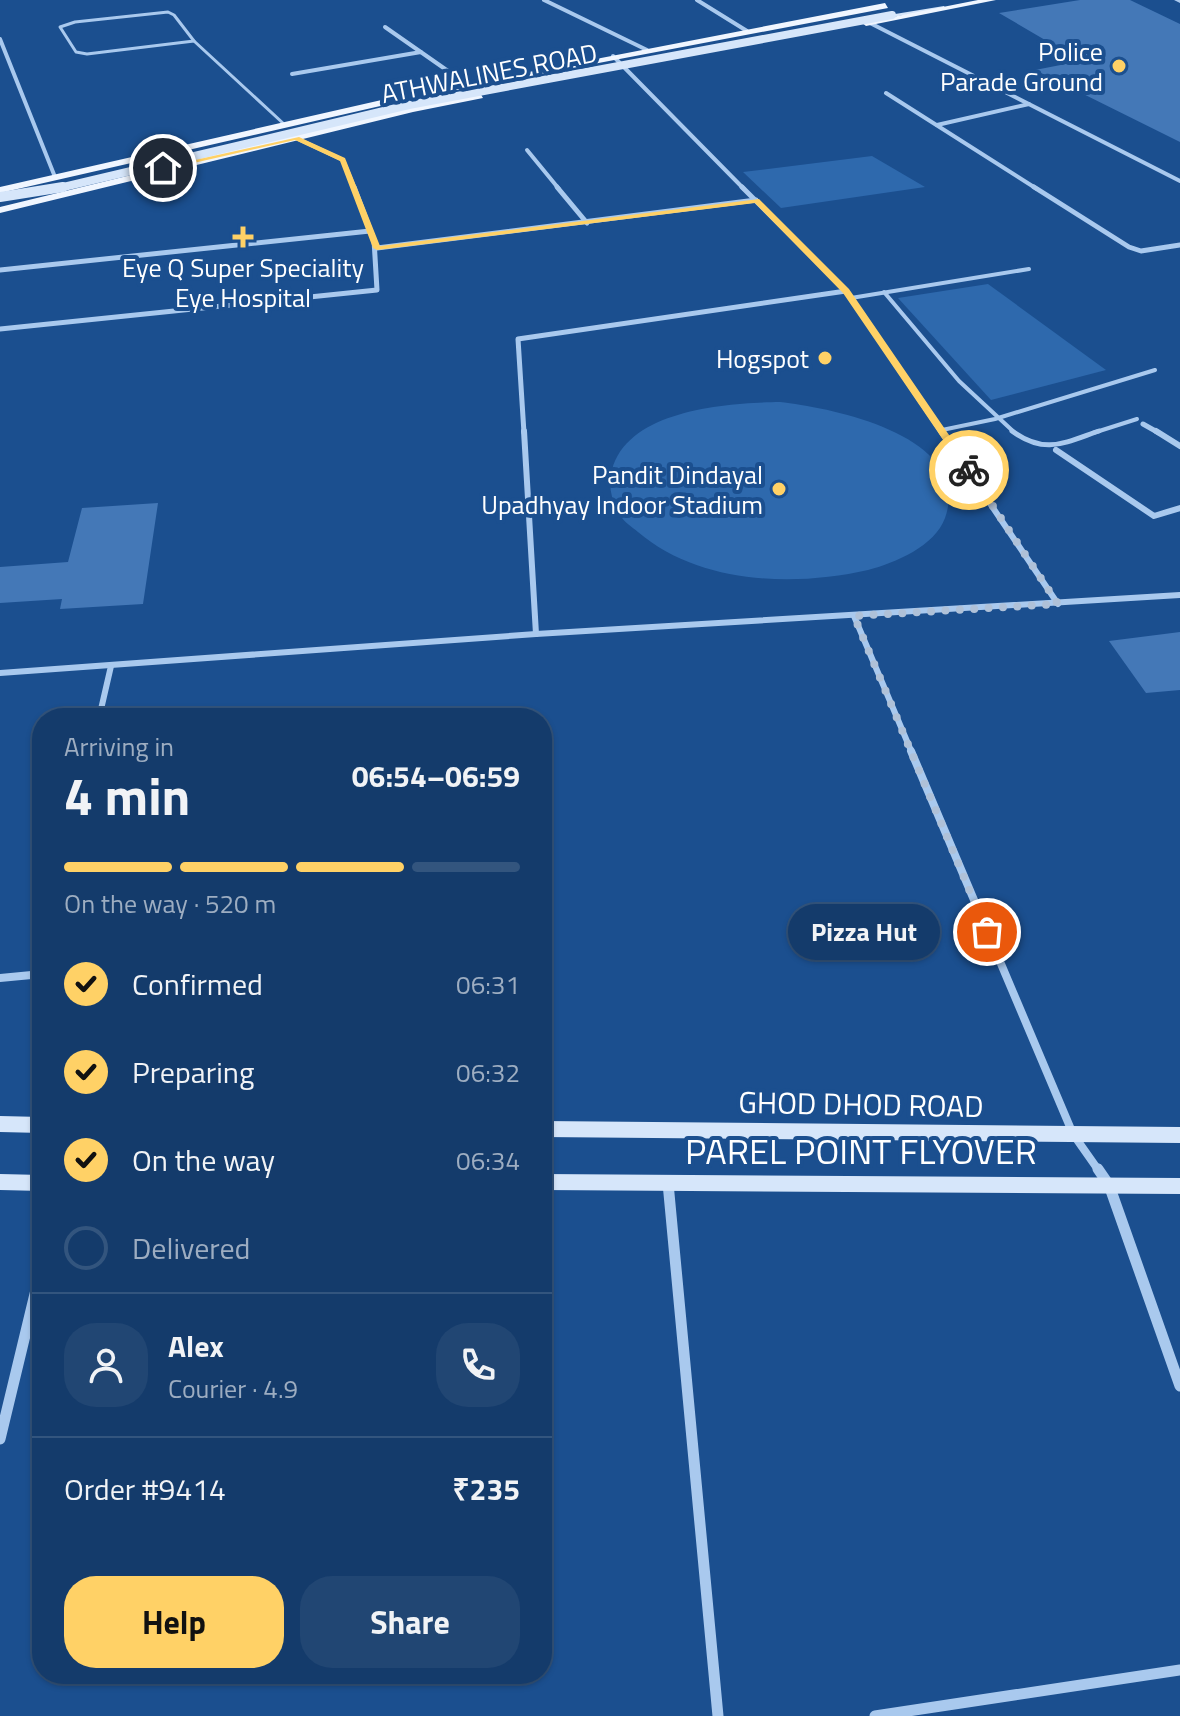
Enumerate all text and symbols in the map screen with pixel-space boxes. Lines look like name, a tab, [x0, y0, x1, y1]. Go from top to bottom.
place label: Police Parade Ground	[940, 32, 1103, 101]
street label: ATHWALINES ROAD	[378, 33, 600, 113]
marker: Police Parade Ground	[1110, 57, 1128, 75]
pin	[129, 134, 197, 202]
icon: home	[141, 146, 185, 190]
marker: Eye Q Super Speciality Eye Hospital	[232, 226, 254, 248]
place label: Eye Q Super Speciality Eye Hospital	[122, 248, 364, 317]
place label: Hogspot	[716, 339, 809, 378]
marker: Hogspot	[816, 349, 834, 367]
courier	[929, 430, 1009, 510]
icon: bike	[947, 448, 991, 492]
place label: Pandit Dindayal Upadhyay Indoor Stadium	[481, 455, 763, 524]
marker: Pandit Dindayal Upadhyay Indoor Stadium	[770, 480, 788, 498]
text: Arriving in	[64, 727, 174, 766]
text: 06:54–06:59	[352, 753, 520, 799]
text: 4 min	[64, 756, 190, 835]
text: On the way · 520 m	[64, 884, 276, 923]
pin	[953, 898, 1021, 966]
callout: Pizza Hut	[787, 904, 939, 960]
icon: bag	[965, 910, 1009, 954]
text: Pizza Hut	[811, 912, 917, 951]
text: Confirmed	[132, 961, 263, 1007]
icon: check	[64, 962, 108, 1006]
text: 06:31	[456, 965, 520, 1004]
text: Preparing	[132, 1049, 254, 1095]
icon: check	[64, 1050, 108, 1094]
text: 06:32	[456, 1053, 520, 1092]
street label: GHOD DHOD ROAD	[738, 1079, 984, 1129]
street label: PAREL POINT FLYOVER	[685, 1123, 1037, 1178]
text: On the way	[132, 1137, 275, 1183]
icon: check	[64, 1138, 108, 1182]
text: 06:34	[456, 1141, 520, 1180]
text: Delivered	[132, 1225, 250, 1271]
button: person	[64, 1323, 148, 1407]
text: Alex	[168, 1323, 224, 1369]
button: phone	[436, 1323, 520, 1407]
text: Courier · 4.9	[168, 1369, 298, 1408]
text: Order #9414	[64, 1466, 226, 1512]
text: ₹235	[452, 1466, 520, 1512]
button: Help	[64, 1576, 284, 1668]
button: Share	[300, 1576, 520, 1668]

